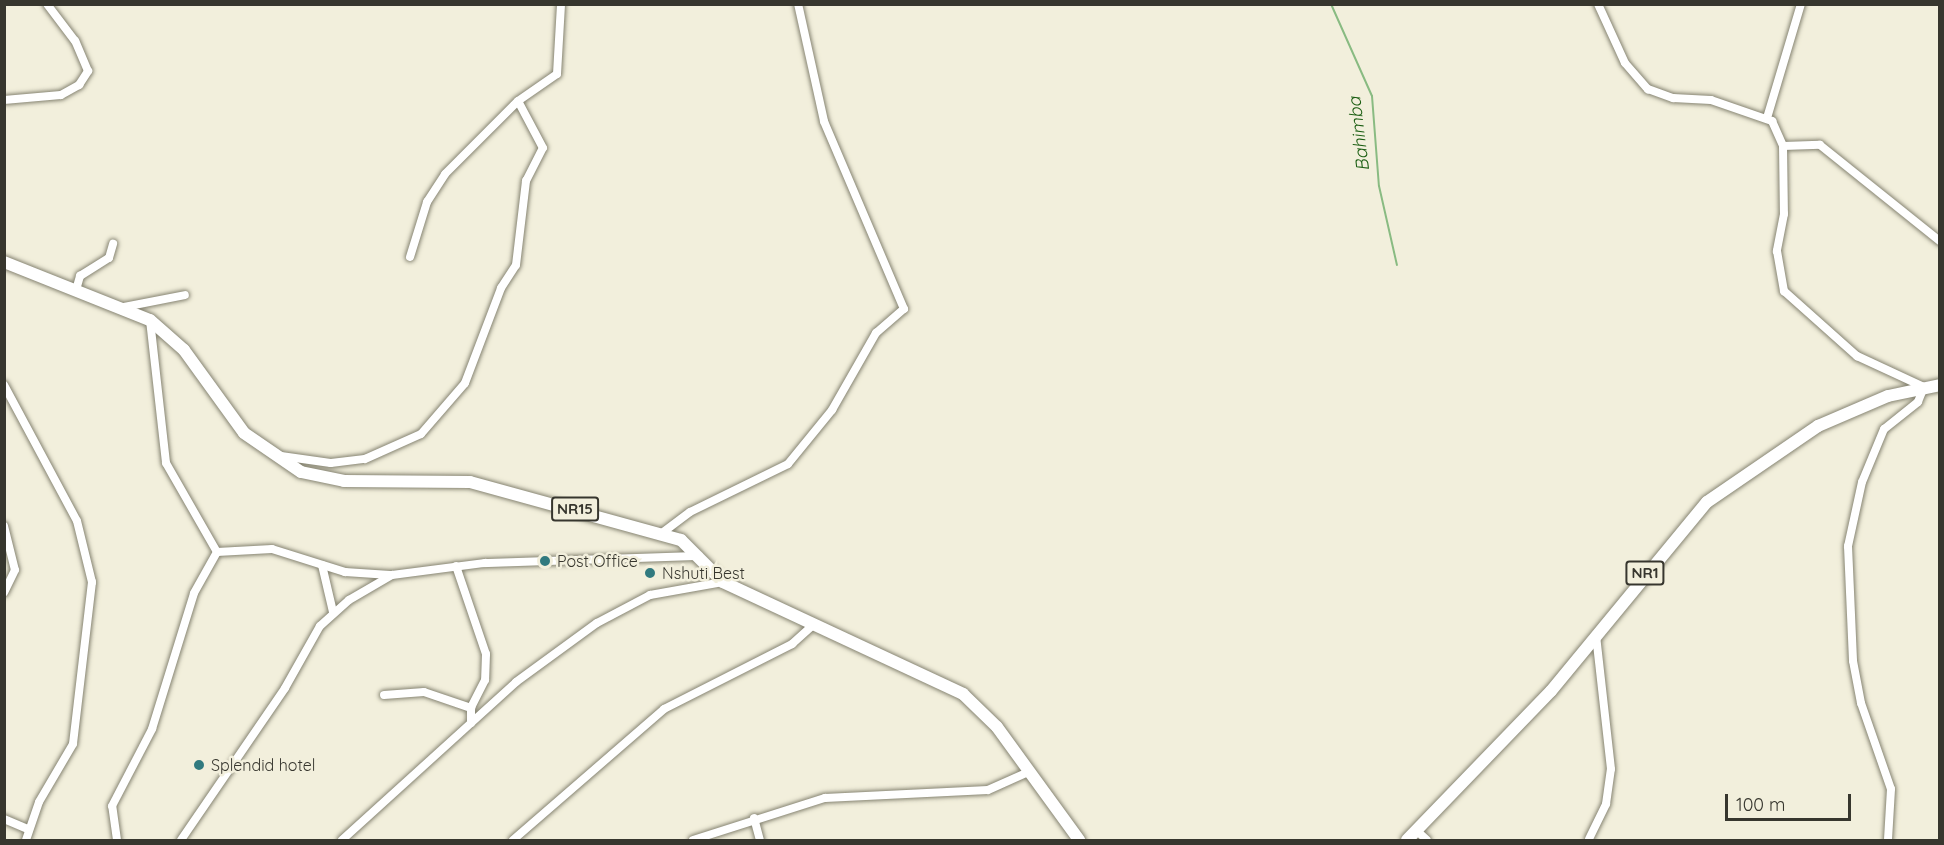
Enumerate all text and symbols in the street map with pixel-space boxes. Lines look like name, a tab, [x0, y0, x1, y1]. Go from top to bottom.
water label: Bahimba	[1344, 95, 1374, 173]
road number: NR15	[551, 497, 599, 521]
place label: Post Office	[557, 551, 638, 571]
marker: Post Office	[538, 554, 552, 568]
road number: NR1	[1624, 561, 1666, 585]
place label: Nshuti Best	[662, 563, 745, 583]
marker: Nshuti Best	[643, 566, 657, 580]
place label: Splendid hotel	[211, 755, 315, 775]
marker: Splendid hotel	[192, 758, 206, 772]
scale bar	[1728, 782, 1854, 820]
text: 100 m	[1736, 793, 1785, 816]

